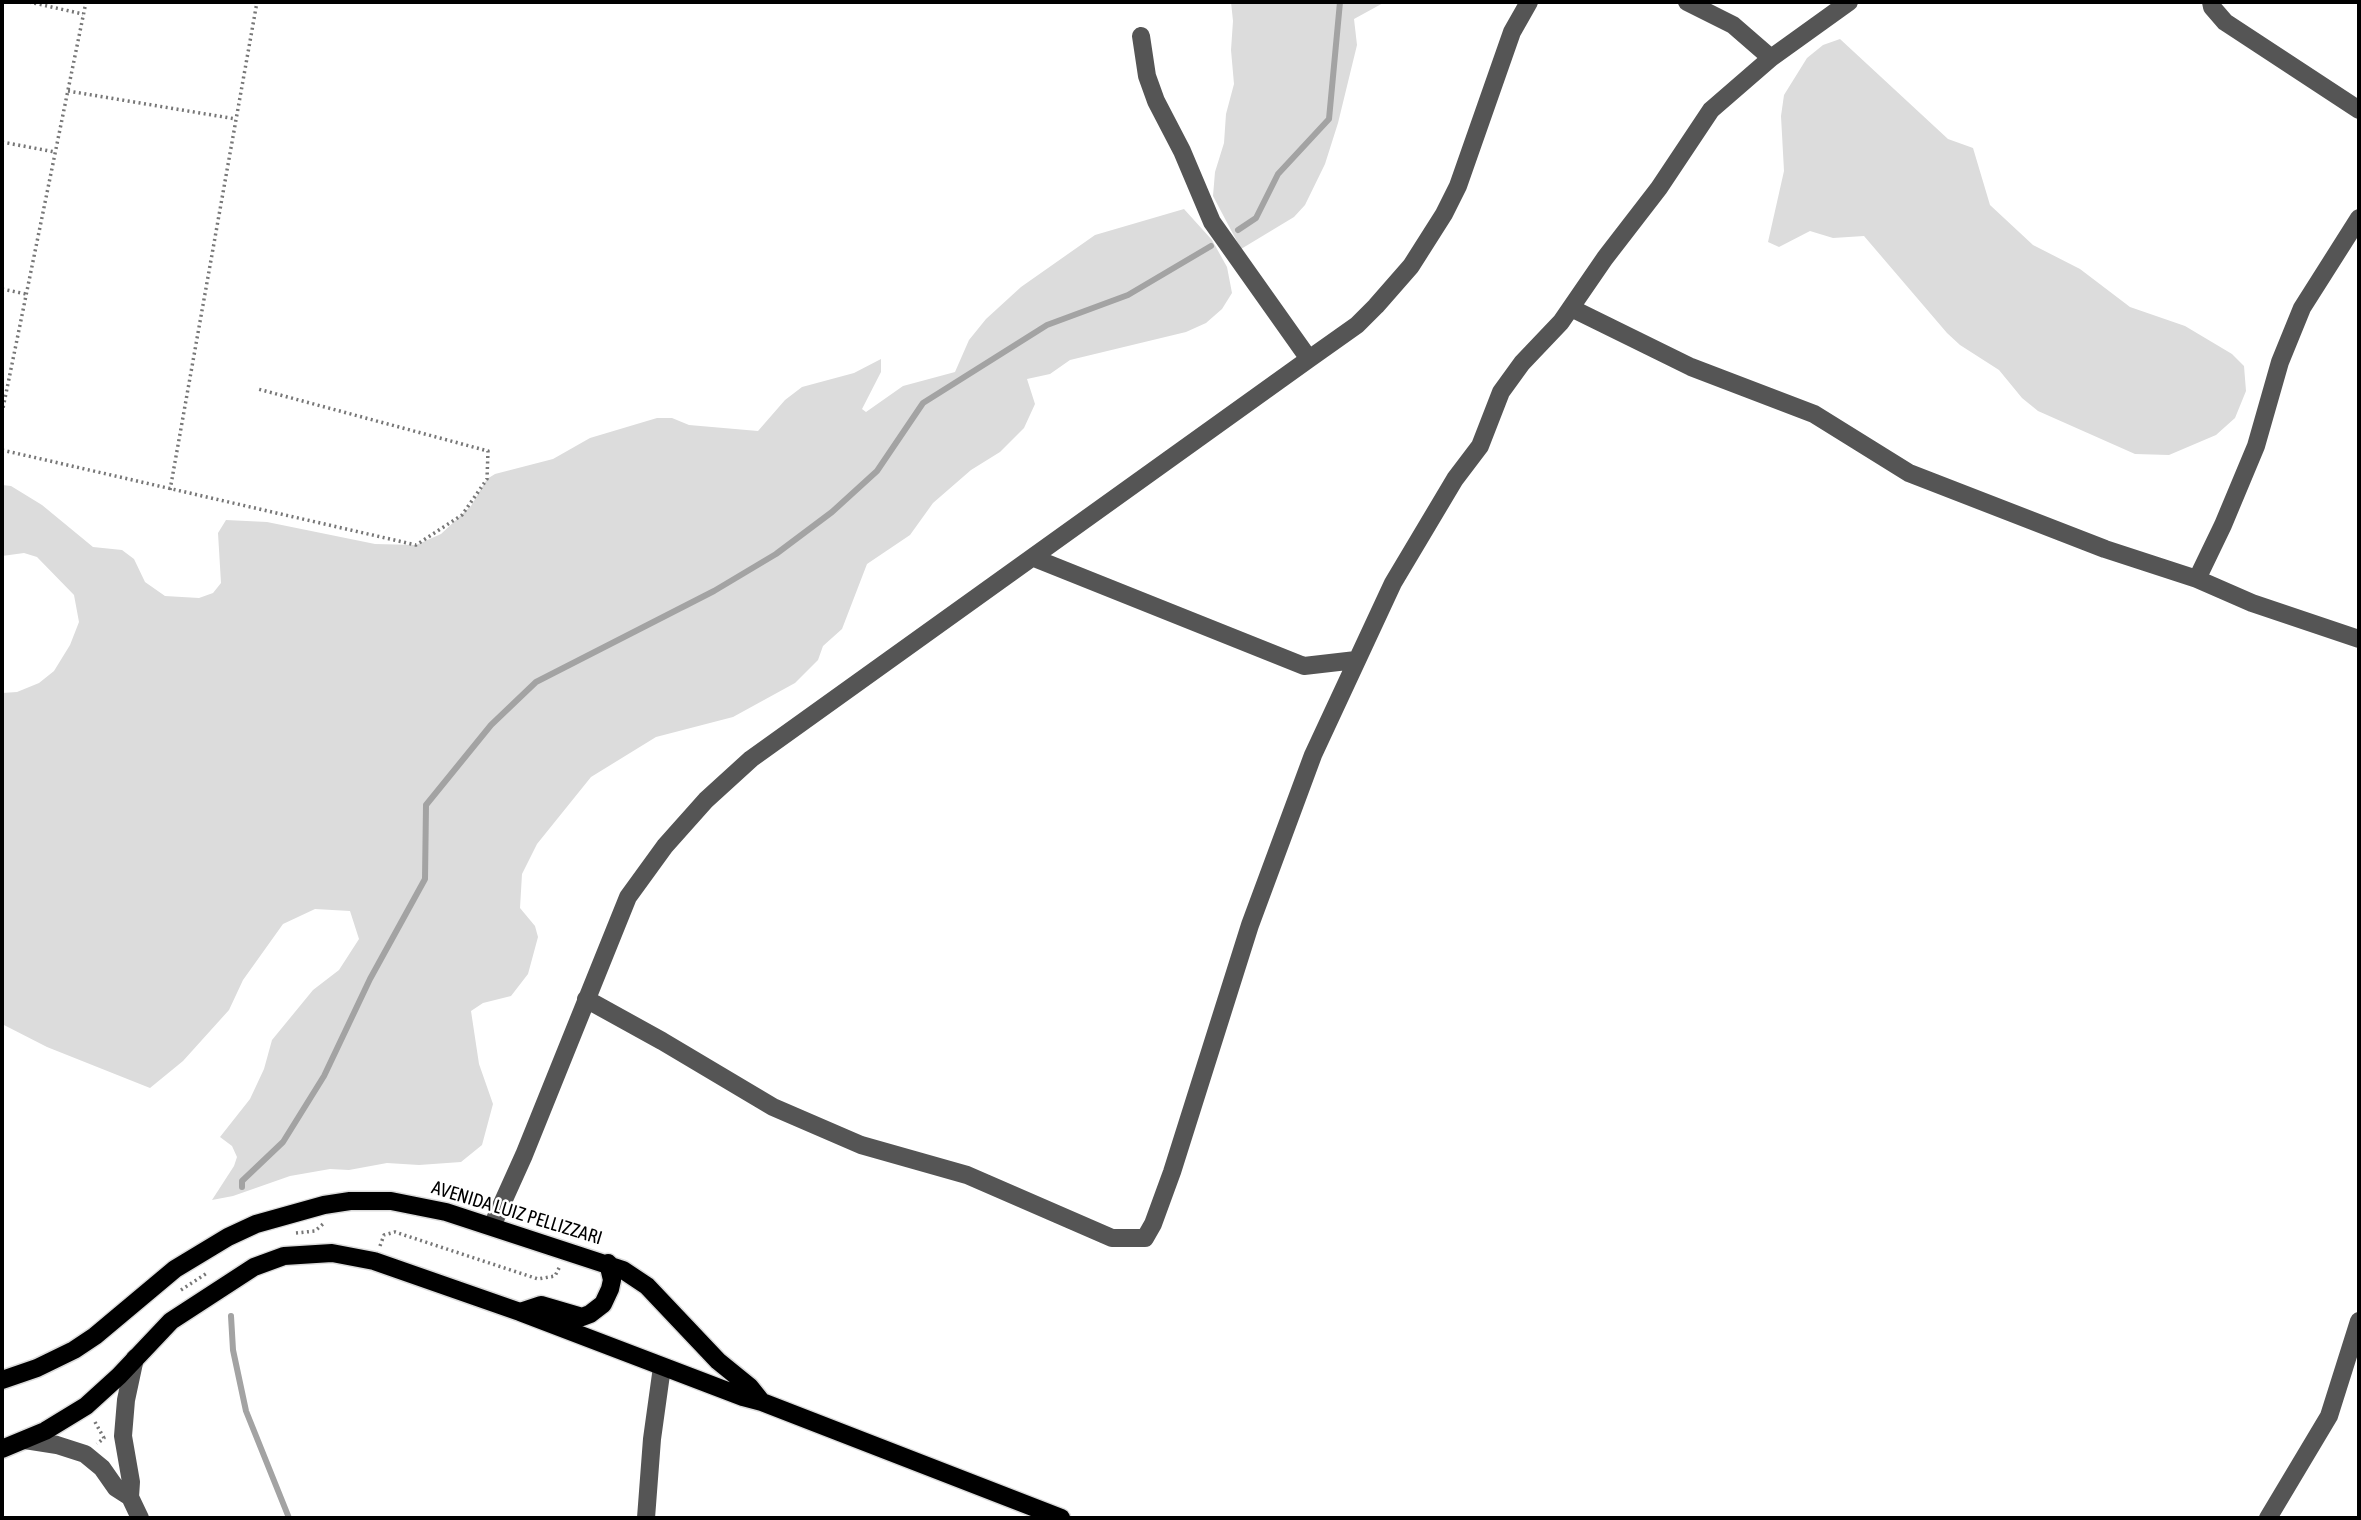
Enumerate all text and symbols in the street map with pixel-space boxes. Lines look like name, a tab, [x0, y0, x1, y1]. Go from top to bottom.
street label: AVENIDA LUIZ PELLIZZARI	[429, 1176, 605, 1250]

